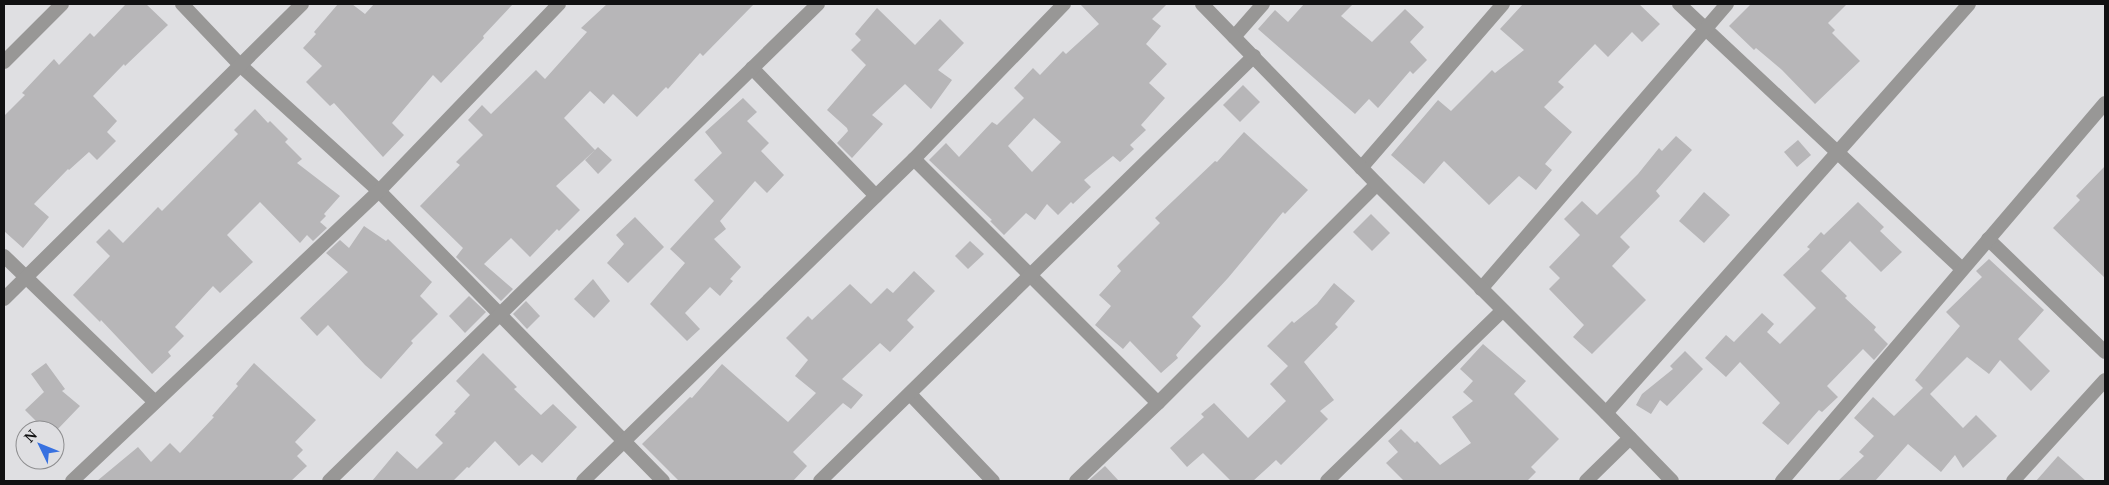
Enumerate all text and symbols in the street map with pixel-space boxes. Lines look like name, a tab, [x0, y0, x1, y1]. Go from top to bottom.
north arrow	[15, 420, 65, 470]
text: N	[19, 425, 41, 446]

